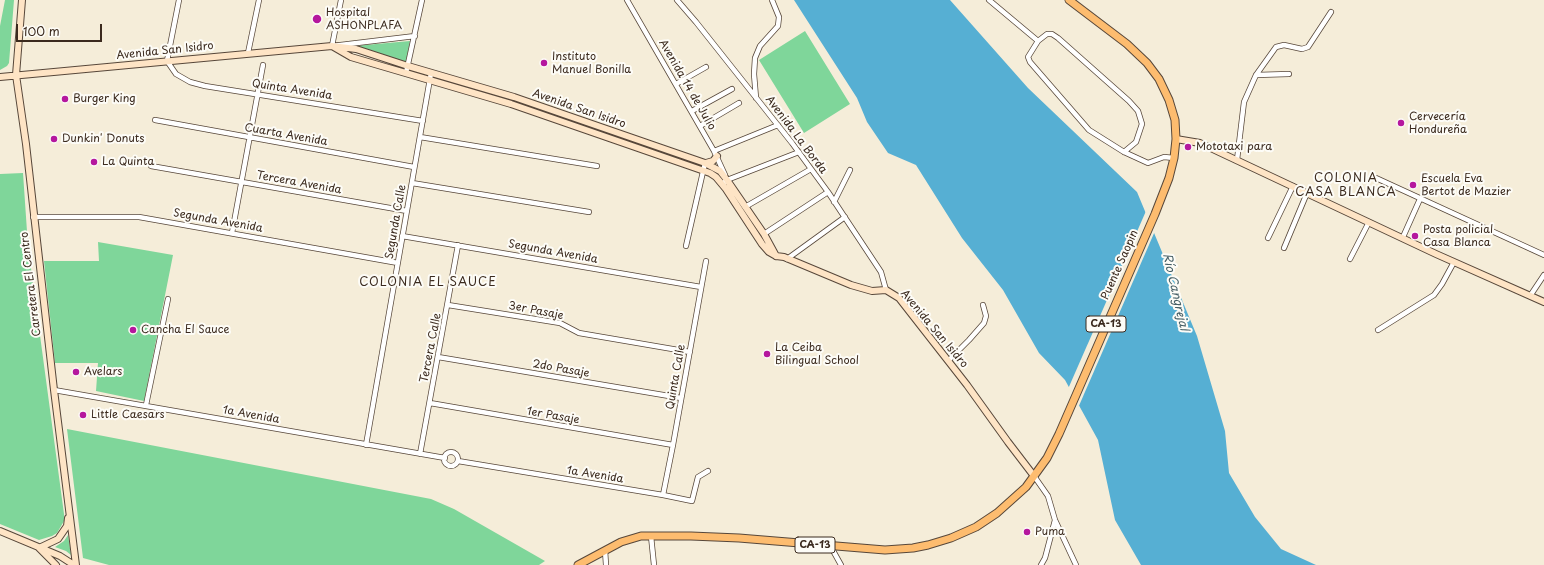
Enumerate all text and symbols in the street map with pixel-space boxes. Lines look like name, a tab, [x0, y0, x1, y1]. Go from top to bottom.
place label: Hospital ASHONPLAFA	[326, 6, 402, 32]
marker: Hospital ASHONPLAFA	[311, 13, 323, 25]
scale bar	[18, 16, 104, 42]
text: 100 m	[23, 22, 60, 40]
street label: Avenida 14 de Julio	[656, 37, 718, 133]
street label: Avenida San Isidro	[116, 39, 214, 63]
place label: Instituto Manuel Bonilla	[552, 50, 631, 76]
marker: Instituto Manuel Bonilla	[539, 58, 549, 68]
street label: Quinta Avenida	[251, 77, 333, 103]
street label: Avenida San Isidro	[531, 87, 627, 131]
place label: Burger King	[73, 92, 136, 106]
street label: Avenida La Borda	[762, 93, 830, 177]
marker: Burger King	[60, 94, 70, 104]
place label: Cervecería Hondureña	[1409, 110, 1467, 136]
marker: Cervecería Hondureña	[1396, 118, 1406, 128]
street label: Cuarta Avenida	[243, 121, 329, 149]
place label: Dunkin' Donuts	[62, 132, 145, 146]
marker: Dunkin' Donuts	[49, 134, 59, 144]
place label: Mototaxi para	[1196, 140, 1272, 154]
marker: Mototaxi para	[1183, 142, 1193, 152]
place label: La Quinta	[102, 155, 154, 169]
marker: La Quinta	[89, 157, 99, 167]
street label: Tercera Avenida	[255, 169, 343, 197]
district label: COLONIA CASA BLANCA	[1296, 172, 1396, 200]
place label: Escuela Eva Bertot de Mazier	[1421, 172, 1511, 198]
marker: Escuela Eva Bertot de Mazier	[1408, 180, 1418, 190]
street label: Segunda Calle	[383, 184, 409, 260]
street label: Segunda Avenida	[172, 207, 264, 235]
place label: Posta policial Casa Blanca	[1423, 223, 1493, 249]
street label: Puente Saopin	[1099, 228, 1141, 302]
street label: Carretera El Centro	[18, 231, 44, 337]
marker: Posta policial Casa Blanca	[1410, 231, 1420, 241]
street label: Segunda Avenida	[507, 238, 599, 266]
water label: Río Cangrejal	[1159, 252, 1191, 332]
district label: COLONIA EL SAUCE	[360, 276, 496, 290]
street label: Avenida San Isidro	[898, 287, 970, 371]
street label: 3er Pasaje	[507, 299, 565, 323]
street label: Tercera Calle	[418, 312, 444, 384]
road number: CA-13	[1086, 316, 1126, 332]
place label: Cancha El Sauce	[141, 323, 229, 337]
marker: Cancha El Sauce	[128, 325, 138, 335]
place label: La Ceiba Bilingual School	[775, 341, 859, 367]
street label: Quinta Calle	[664, 343, 688, 411]
marker: La Ceiba Bilingual School	[762, 349, 772, 359]
street label: 2do Pasaje	[531, 357, 591, 381]
place label: Avelars	[84, 365, 122, 379]
marker: Avelars	[71, 367, 81, 377]
street label: 1a Avenida	[222, 404, 280, 426]
street label: 1er Pasaje	[526, 405, 580, 427]
place label: Little Caesars	[91, 408, 164, 422]
marker: Little Caesars	[78, 410, 88, 420]
street label: 1a Avenida	[566, 464, 624, 486]
place label: Puma	[1035, 525, 1065, 539]
marker: Puma	[1022, 527, 1032, 537]
road number: CA-13	[795, 537, 835, 553]

